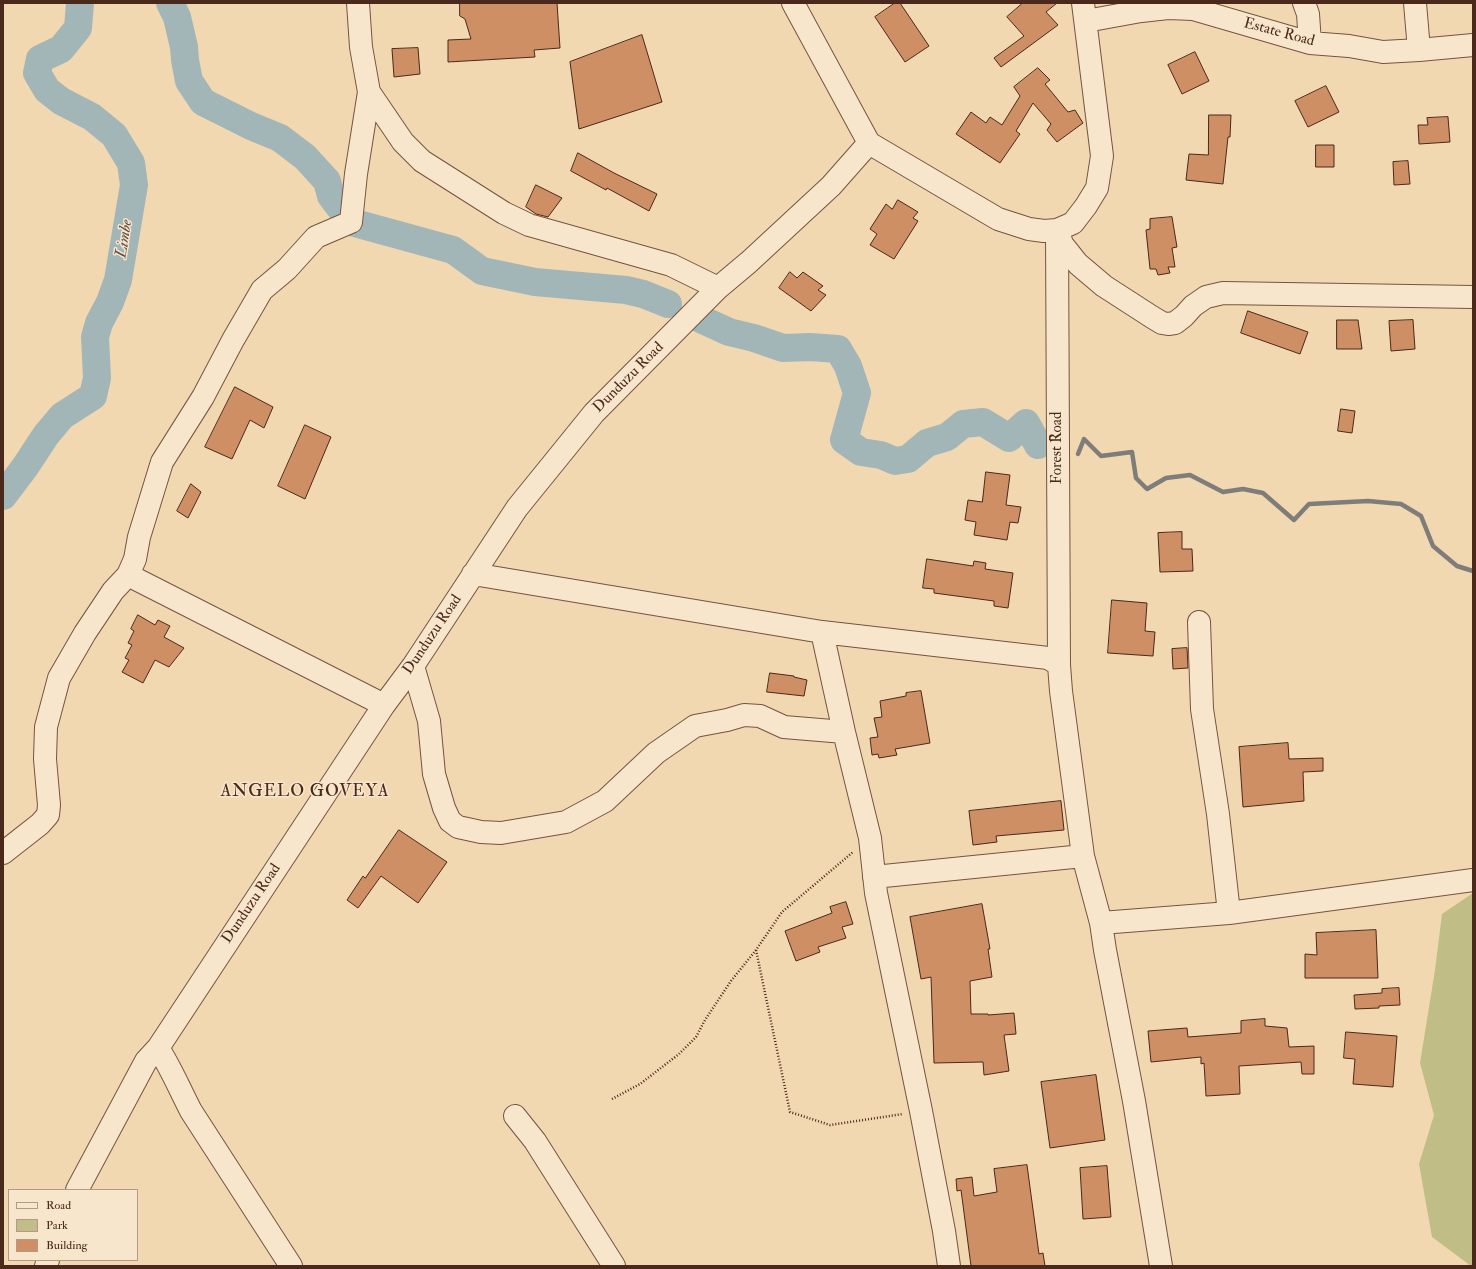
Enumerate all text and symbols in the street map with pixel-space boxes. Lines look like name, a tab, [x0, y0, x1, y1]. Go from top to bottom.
street label: Estate Road	[1242, 15, 1316, 51]
water label: Limbe	[112, 218, 138, 260]
street label: Dunduzu Road	[590, 339, 668, 417]
street label: Forest Road	[1049, 412, 1067, 484]
street label: Dunduzu Road	[400, 592, 466, 678]
district label: ANGELO GOVEYA	[221, 782, 389, 802]
street label: Dunduzu Road	[219, 861, 285, 947]
legend	[8, 1189, 138, 1261]
text: Road	[46, 1198, 71, 1213]
text: Park	[46, 1218, 68, 1233]
text: Building	[46, 1238, 87, 1253]

